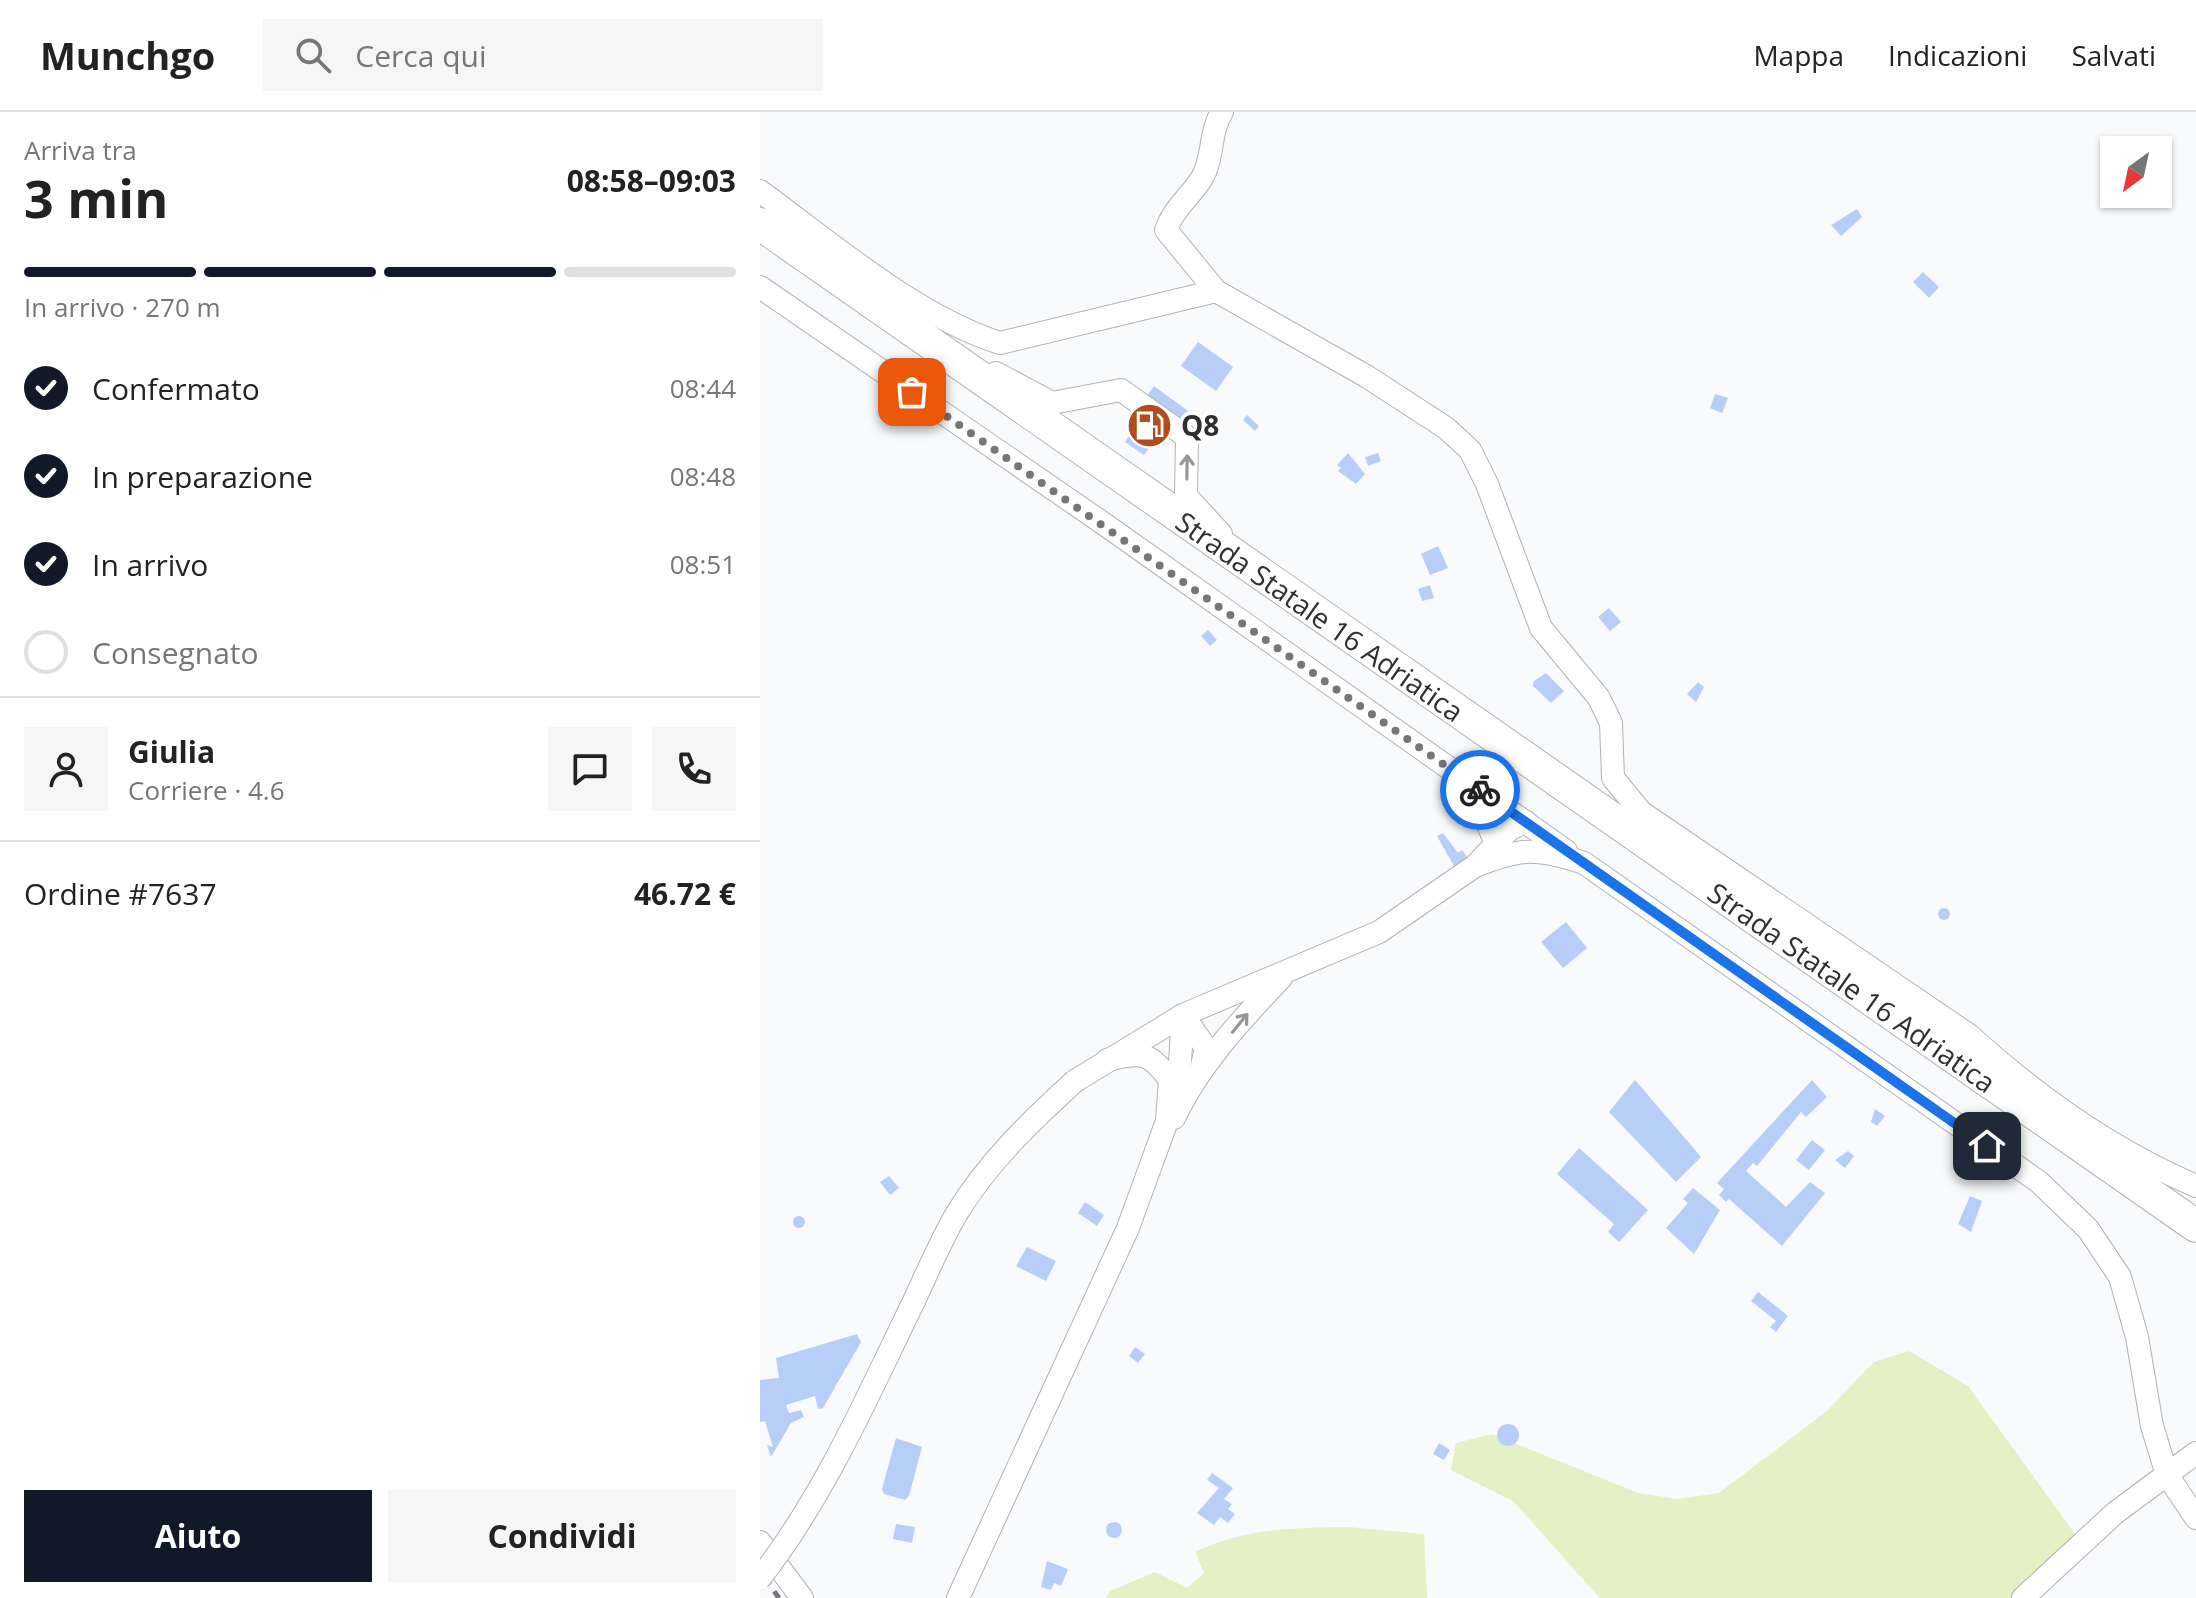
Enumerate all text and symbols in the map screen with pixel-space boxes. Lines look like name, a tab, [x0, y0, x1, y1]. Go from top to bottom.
search box	[263, 19, 823, 91]
text: Munchgo	[40, 29, 215, 81]
icon: search	[291, 33, 335, 77]
text: Cerca qui	[355, 35, 486, 76]
text: Mappa	[1753, 36, 1844, 74]
text: Indicazioni	[1888, 36, 2027, 74]
text: Salvati	[2071, 36, 2156, 74]
text: Arriva tra	[24, 132, 137, 168]
north arrow	[2100, 136, 2172, 208]
map controls	[2100, 136, 2172, 208]
text: 08:58–09:03	[567, 160, 736, 201]
text: 3 min	[24, 162, 168, 233]
text: In arrivo · 270 m	[24, 289, 221, 325]
pin	[878, 358, 946, 426]
icon: check	[24, 366, 68, 410]
text: Confermato	[92, 368, 260, 409]
text: 08:44	[670, 370, 736, 406]
icon: bag	[890, 370, 934, 414]
fuel station icon: Q8	[1126, 401, 1174, 449]
place label: Q8	[1181, 406, 1219, 444]
icon: check	[24, 454, 68, 498]
one-way arrow	[1179, 454, 1194, 481]
text: In preparazione	[92, 456, 313, 497]
text: 08:48	[670, 458, 736, 494]
street label: Strada Statale 16 Adriatica	[1169, 502, 1471, 730]
icon: check	[24, 542, 68, 586]
text: In arrivo	[92, 544, 208, 585]
text: 08:51	[670, 546, 736, 582]
text: Consegnato	[92, 632, 259, 673]
button: person	[24, 727, 108, 811]
button: chat	[548, 727, 632, 811]
button: phone	[652, 727, 736, 811]
text: Giulia	[128, 731, 215, 772]
courier	[1440, 750, 1520, 830]
icon: bike	[1458, 768, 1502, 812]
text: Corriere · 4.6	[128, 772, 285, 808]
text: Ordine #7637	[24, 873, 217, 914]
text: 46.72 €	[634, 873, 736, 914]
street label: Strada Statale 16 Adriatica	[1701, 873, 2003, 1101]
one-way arrow	[1232, 1013, 1249, 1034]
pin	[1953, 1112, 2021, 1180]
icon: home	[1965, 1124, 2009, 1168]
button: Aiuto	[24, 1490, 372, 1582]
button: Condividi	[388, 1490, 736, 1582]

